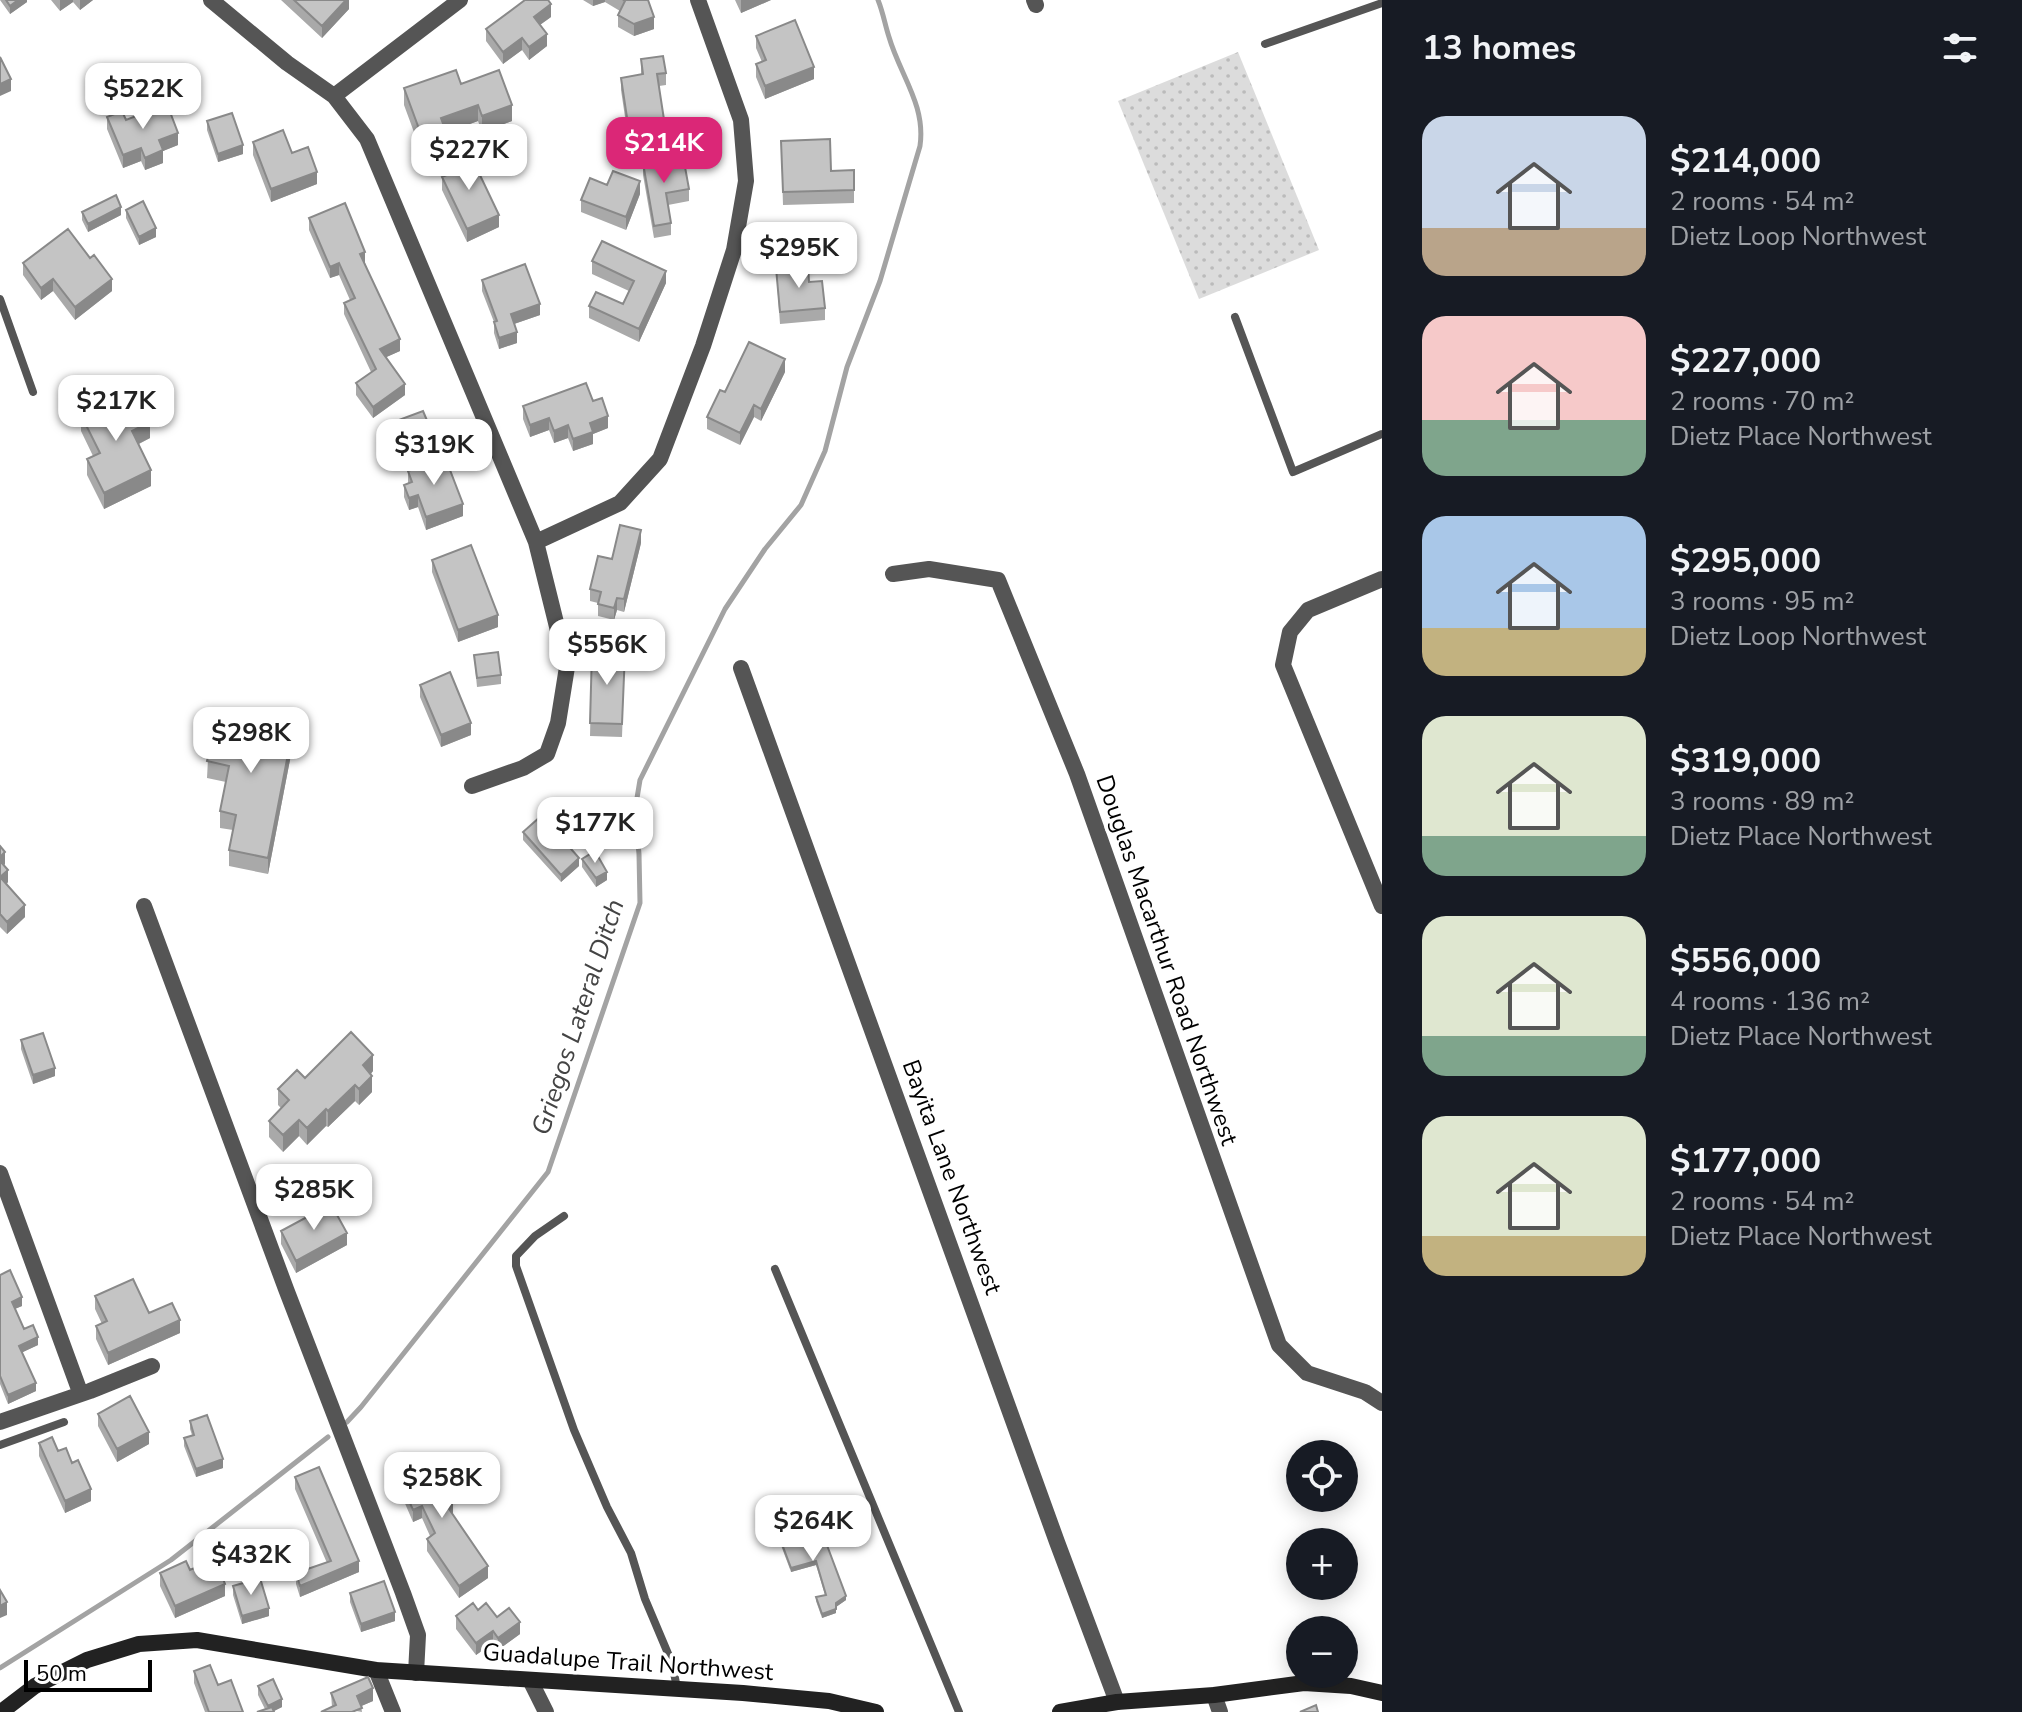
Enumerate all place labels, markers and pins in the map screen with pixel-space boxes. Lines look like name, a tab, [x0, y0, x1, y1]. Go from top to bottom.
pin: $522K	[87, 63, 199, 131]
pin: $214K	[608, 117, 720, 185]
pin: $227K	[413, 124, 525, 192]
pin: $295K	[743, 222, 855, 290]
pin: $217K	[60, 375, 172, 443]
pin: $319K	[378, 419, 490, 487]
pin: $556K	[551, 619, 663, 687]
pin: $298K	[195, 707, 307, 775]
pin: $177K	[539, 797, 651, 865]
pin: $285K	[258, 1164, 370, 1232]
pin: $258K	[386, 1452, 498, 1520]
pin: $264K	[757, 1495, 869, 1563]
pin: $432K	[195, 1529, 307, 1597]

